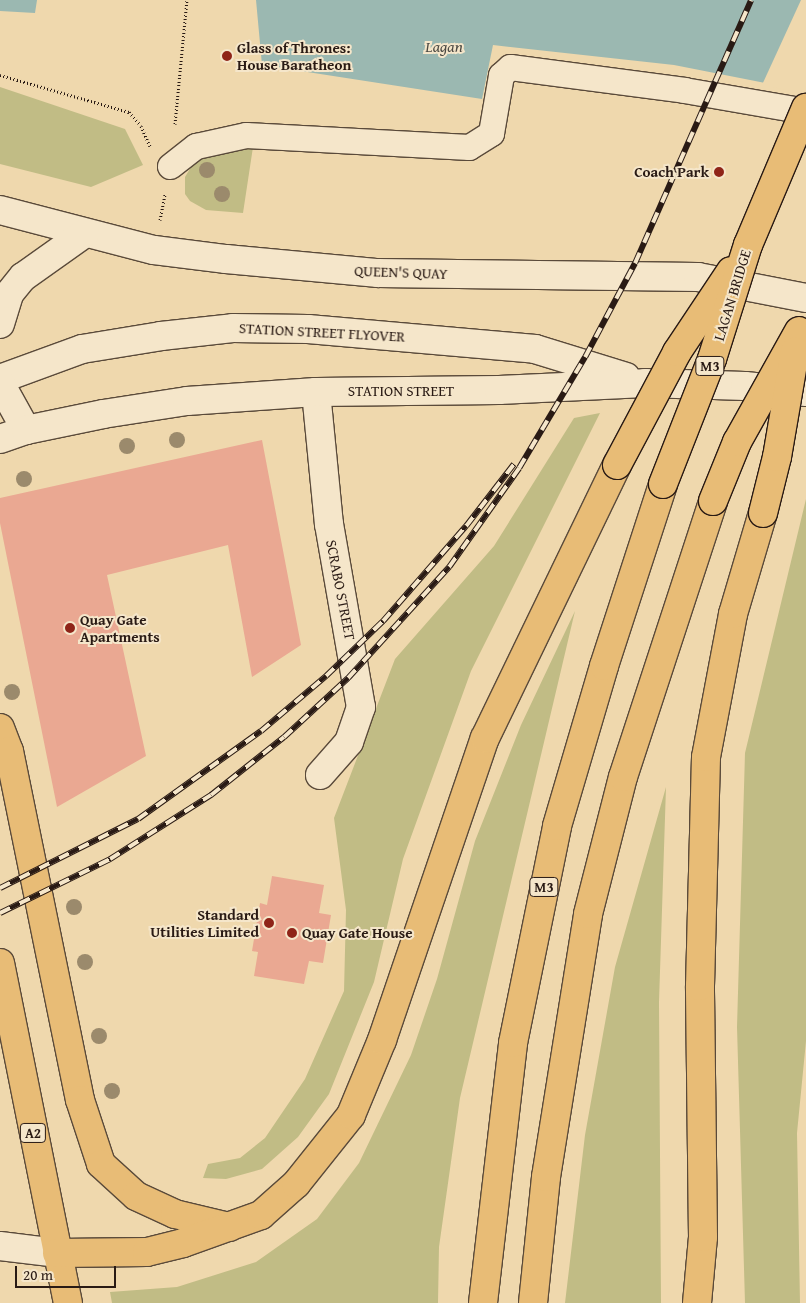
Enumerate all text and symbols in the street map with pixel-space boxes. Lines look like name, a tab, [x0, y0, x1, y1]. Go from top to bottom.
water label: Lagan	[425, 36, 463, 56]
place label: Glass of Thrones: House Baratheon	[237, 38, 351, 73]
marker: Glass of Thrones: House Baratheon	[221, 50, 233, 62]
place label: Coach Park	[634, 163, 709, 181]
marker: Coach Park	[713, 166, 725, 178]
street label: LAGAN BRIDGE	[710, 247, 754, 343]
street label: QUEEN'S QUAY	[354, 261, 448, 283]
street label: STATION STREET FLYOVER	[238, 319, 406, 345]
road number: M3	[695, 354, 725, 378]
street label: STATION STREET	[348, 382, 454, 400]
street label: SCRABO STREET	[322, 538, 360, 642]
place label: Quay Gate Apartments	[80, 610, 160, 645]
marker: Quay Gate Apartments	[64, 622, 76, 634]
road number: M3	[529, 876, 559, 899]
place label: Standard Utilities Limited	[150, 905, 259, 940]
marker: Standard Utilities Limited	[263, 917, 275, 929]
place label: Quay Gate House	[302, 924, 413, 942]
marker: Quay Gate House	[286, 927, 298, 939]
road number: A2	[19, 1122, 47, 1144]
scale bar	[18, 1256, 119, 1288]
text: 20 m	[23, 1264, 53, 1285]

